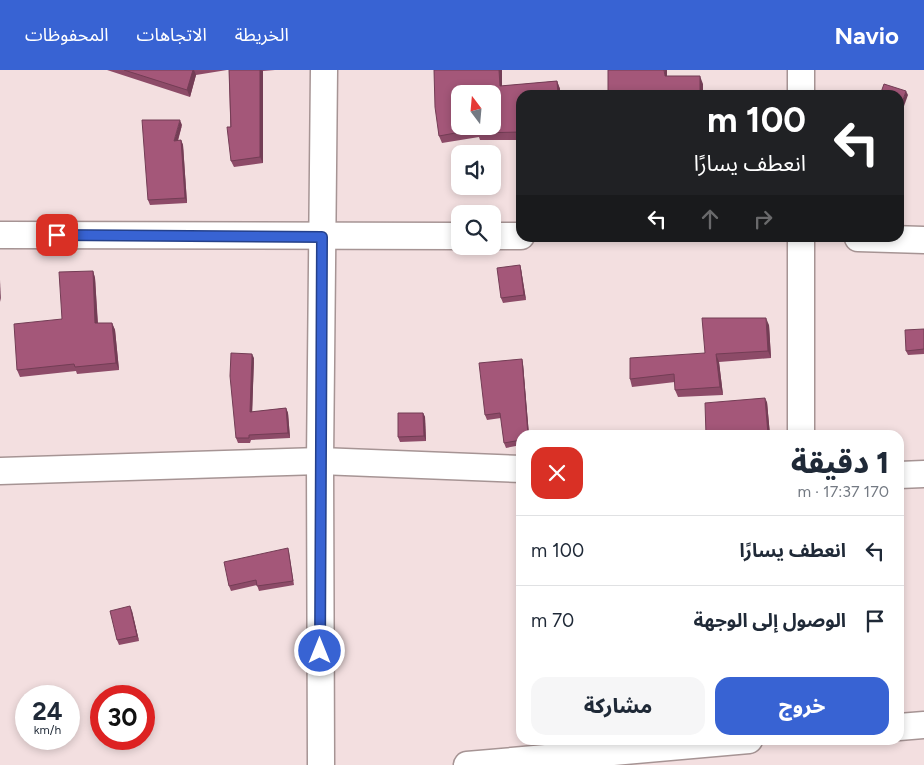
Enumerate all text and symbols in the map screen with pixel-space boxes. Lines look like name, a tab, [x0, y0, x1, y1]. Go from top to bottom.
text: Navio	[834, 21, 899, 50]
text: المحفوظات	[25, 24, 109, 46]
text: الاتجاهات	[137, 24, 207, 46]
text: الخريطة	[235, 24, 289, 46]
north arrow	[451, 85, 501, 135]
map controls	[451, 85, 501, 255]
text: 100 m	[707, 99, 806, 141]
icon: left	[824, 110, 889, 175]
button: sound	[451, 145, 501, 195]
text: انعطف يسارًا	[694, 150, 806, 177]
button: search	[451, 205, 501, 255]
icon: left	[643, 205, 671, 233]
icon: ahead	[696, 205, 724, 233]
icon: right	[749, 205, 777, 233]
pin	[36, 214, 78, 256]
icon: arrive	[43, 221, 71, 249]
text: 1 دقيقة	[791, 444, 889, 481]
button: close	[531, 447, 583, 499]
text: 170 m · 17:37	[797, 482, 889, 501]
icon: left	[861, 537, 889, 565]
text: 100 m	[531, 539, 584, 562]
text: انعطف يسارًا	[739, 539, 846, 562]
icon: arrive	[861, 607, 889, 635]
text: 70 m	[531, 609, 574, 632]
text: الوصول إلى الوجهة	[693, 609, 846, 632]
position arrow	[293, 624, 345, 676]
button: مشاركة	[531, 677, 705, 735]
button: خروج	[715, 677, 889, 735]
speed limit sign: 30	[90, 685, 155, 750]
text: 24	[32, 696, 63, 726]
text: km/h	[34, 723, 61, 737]

